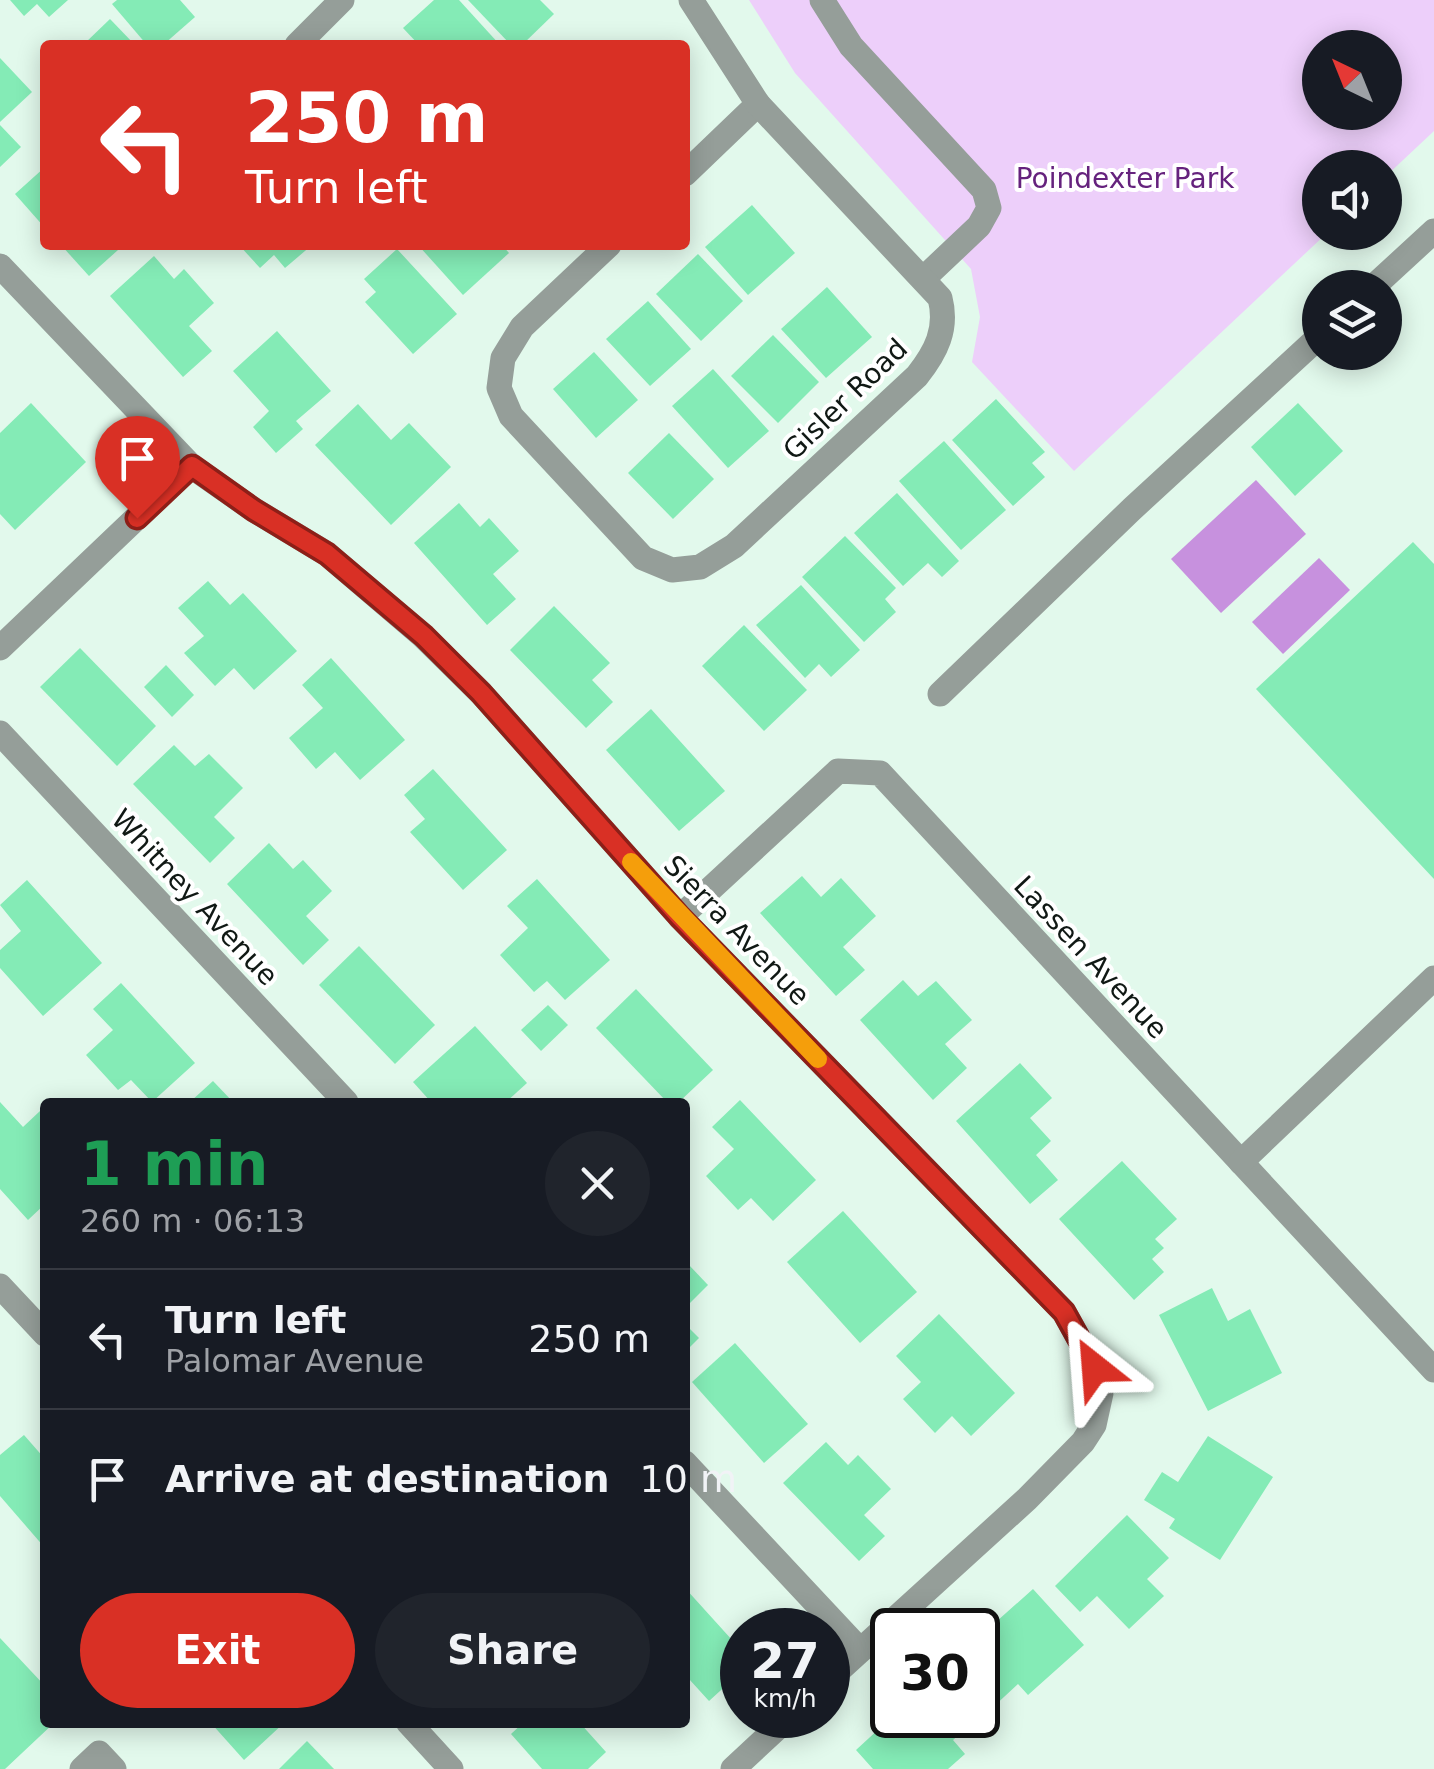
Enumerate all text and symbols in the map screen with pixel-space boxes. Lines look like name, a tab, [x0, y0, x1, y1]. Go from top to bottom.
north arrow	[1302, 30, 1402, 130]
map controls	[1302, 30, 1402, 370]
text: 250 m	[245, 77, 488, 159]
icon: left	[80, 80, 210, 210]
button: sound	[1302, 150, 1402, 250]
text: Turn left	[245, 161, 428, 214]
park label: Poindexter Park	[1016, 162, 1235, 195]
button: layers	[1302, 270, 1402, 370]
street label: Gisler Road	[776, 332, 914, 467]
pin	[95, 416, 180, 519]
icon: arrive	[110, 431, 165, 486]
street label: Whitney Avenue	[105, 802, 285, 992]
street label: Sierra Avenue	[657, 849, 816, 1012]
street label: Lassen Avenue	[1007, 869, 1174, 1045]
text: 1 min	[80, 1129, 268, 1199]
button: close	[545, 1131, 650, 1236]
text: 260 m · 06:13	[80, 1202, 305, 1240]
text: Turn left	[165, 1298, 346, 1342]
icon: left	[80, 1312, 135, 1367]
position arrow	[1043, 1316, 1147, 1420]
text: 250 m	[528, 1317, 650, 1361]
text: Palomar Avenue	[165, 1342, 424, 1380]
icon: arrive	[80, 1452, 135, 1507]
text: Arrive at destination	[165, 1457, 610, 1501]
text: 10 m	[640, 1457, 737, 1501]
button: Exit	[80, 1593, 355, 1708]
button: Share	[375, 1593, 650, 1708]
speed limit sign: 30	[870, 1608, 1000, 1738]
text: 27	[750, 1632, 820, 1690]
text: km/h	[753, 1684, 817, 1713]

